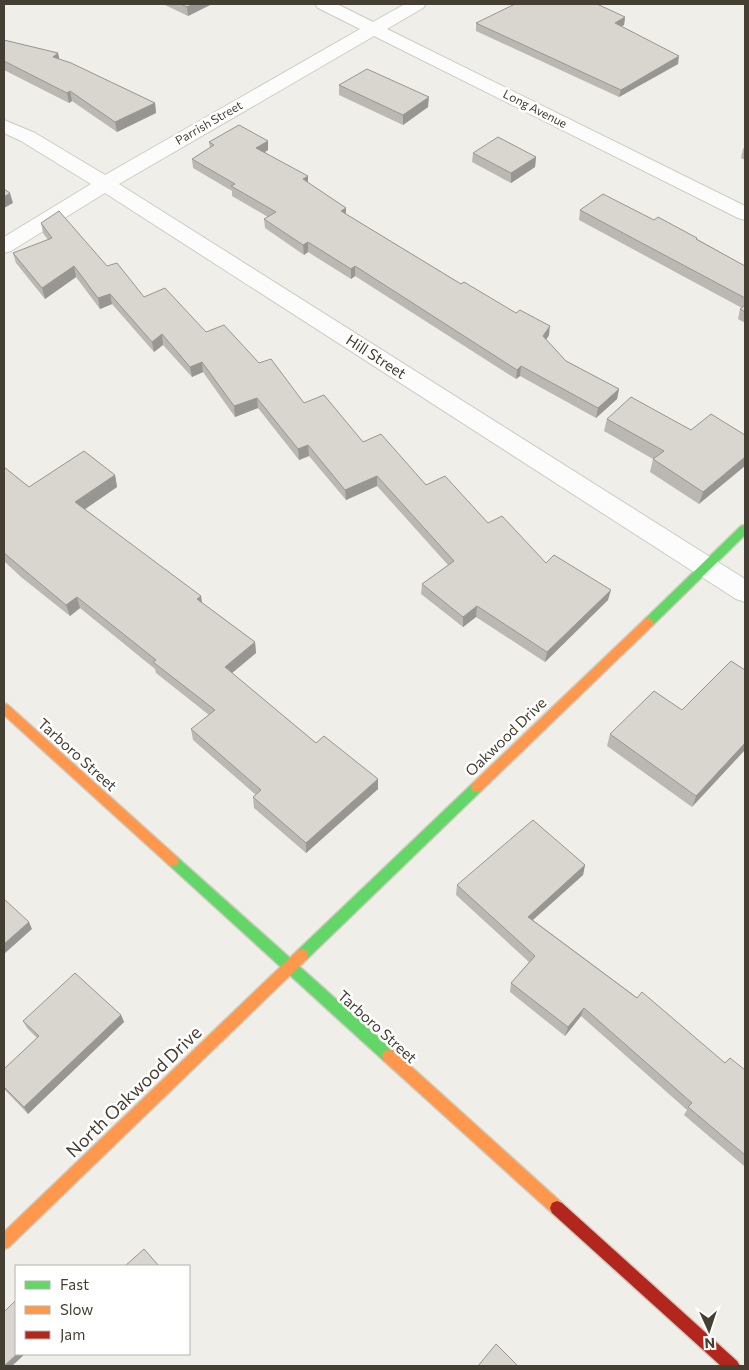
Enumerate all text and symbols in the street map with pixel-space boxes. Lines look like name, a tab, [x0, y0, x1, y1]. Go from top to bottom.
street label: Long Avenue	[501, 86, 570, 130]
street label: Parrish Street	[173, 97, 245, 147]
street label: Hill Street	[343, 330, 410, 382]
street label: Oakwood Drive	[461, 693, 550, 779]
street label: Tarboro Street	[35, 714, 121, 794]
street label: Tarboro Street	[335, 986, 421, 1066]
street label: North Oakwood Drive	[61, 1021, 205, 1162]
legend	[15, 1265, 190, 1355]
text: Fast	[60, 1275, 89, 1293]
text: Slow	[60, 1300, 93, 1318]
north arrow	[684, 1305, 734, 1355]
text: Jam	[60, 1325, 85, 1343]
text: N	[704, 1335, 715, 1352]

